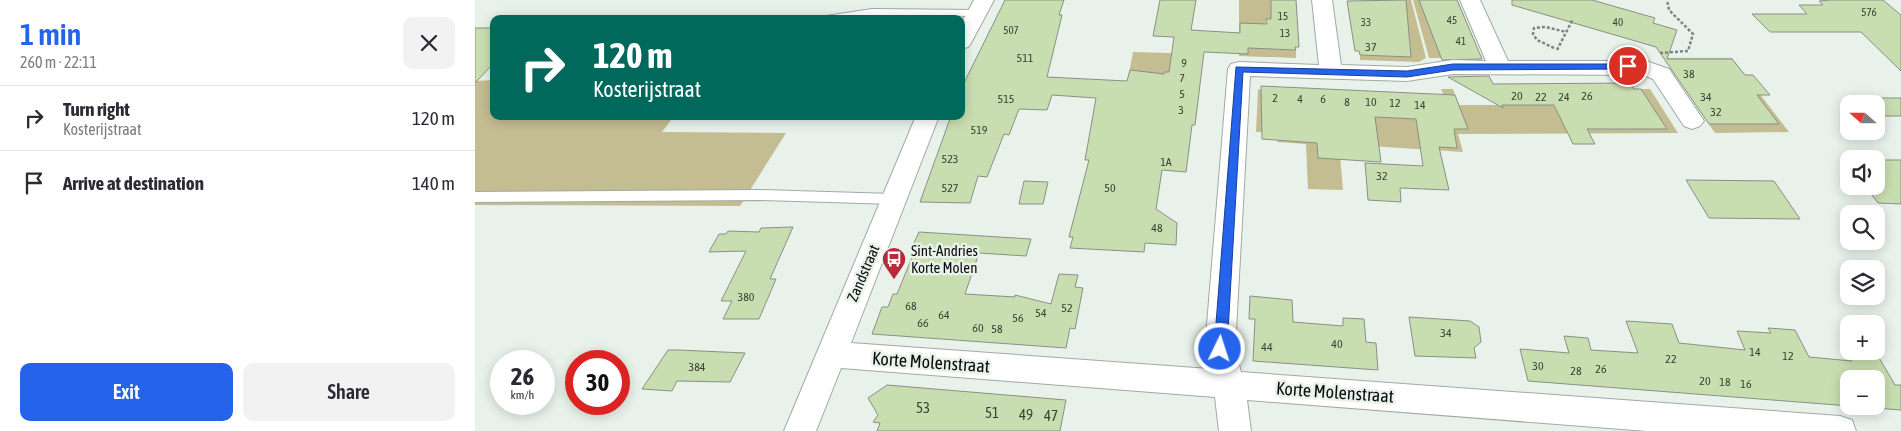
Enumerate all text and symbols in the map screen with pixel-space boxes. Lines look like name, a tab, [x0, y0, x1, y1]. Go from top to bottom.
house number: 576	[1861, 6, 1877, 18]
house number: 15	[1278, 10, 1288, 22]
house number: 45	[1447, 14, 1457, 26]
house number: 33	[1361, 16, 1371, 28]
house number: 40	[1613, 16, 1623, 28]
text: 1 min	[20, 17, 81, 51]
button: close	[403, 17, 455, 69]
house number: 507	[1003, 24, 1019, 36]
house number: 13	[1280, 27, 1290, 39]
icon: right	[510, 35, 575, 100]
text: 120 m	[593, 35, 672, 75]
house number: 41	[1456, 35, 1466, 47]
house number: 37	[1365, 40, 1377, 54]
pin	[1607, 45, 1649, 87]
house number: 511	[1017, 51, 1034, 65]
icon: arrive	[1614, 52, 1642, 80]
text: 260 m · 22:11	[20, 53, 97, 71]
house number: 9	[1181, 56, 1187, 70]
house number: 38	[1683, 67, 1695, 81]
house number: 7	[1179, 71, 1185, 85]
text: Kosterijstraat	[593, 76, 701, 102]
house number: 5	[1179, 87, 1185, 101]
house number: 20	[1511, 89, 1523, 103]
house number: 26	[1581, 89, 1593, 103]
house number: 22	[1535, 90, 1547, 104]
house number: 24	[1558, 90, 1570, 104]
house number: 34	[1700, 90, 1712, 104]
house number: 2	[1272, 91, 1278, 105]
house number: 515	[998, 92, 1014, 106]
house number: 4	[1297, 92, 1303, 106]
house number: 6	[1320, 92, 1326, 106]
house number: 8	[1344, 95, 1350, 109]
house number: 10	[1365, 95, 1377, 109]
north arrow	[1840, 95, 1885, 140]
map controls	[1840, 95, 1885, 415]
house number: 12	[1389, 96, 1401, 110]
text: Turn right	[63, 98, 130, 120]
house number: 14	[1414, 98, 1426, 112]
house number: 3	[1178, 103, 1184, 117]
icon: right	[20, 104, 48, 132]
house number: 32	[1710, 105, 1722, 119]
text: 120 m	[412, 107, 455, 129]
text: Kosterijstraat	[63, 120, 142, 138]
house number: 519	[971, 123, 988, 137]
button: sound	[1840, 150, 1885, 195]
house number: 523	[942, 152, 958, 166]
house number: 1A	[1160, 155, 1172, 169]
icon: arrive	[20, 169, 48, 197]
house number: 32	[1376, 169, 1388, 183]
text: Arrive at destination	[63, 172, 204, 194]
text: 140 m	[412, 172, 455, 194]
house number: 527	[942, 181, 959, 195]
house number: 50	[1104, 181, 1116, 195]
button: search	[1840, 205, 1885, 250]
house number: 48	[1151, 221, 1163, 235]
street label: Zandstraat	[843, 242, 883, 304]
place label: Sint-Andries Korte Molen	[911, 242, 978, 276]
bus stop icon: Sint-Andries Korte Molen	[881, 246, 907, 280]
button: layers	[1840, 260, 1885, 305]
house number: 380	[738, 290, 755, 304]
house number: 68	[905, 299, 917, 313]
house number: 52	[1061, 301, 1073, 315]
house number: 54	[1035, 306, 1047, 320]
house number: 64	[938, 308, 950, 322]
house number: 56	[1012, 311, 1024, 325]
button: +	[1840, 315, 1885, 360]
house number: 66	[917, 316, 929, 330]
house number: 60	[972, 321, 984, 335]
house number: 58	[991, 322, 1003, 336]
position arrow	[1193, 322, 1245, 374]
house number: 34	[1440, 326, 1452, 340]
house number: 40	[1331, 337, 1343, 351]
house number: 44	[1261, 340, 1273, 354]
house number: 14	[1749, 345, 1761, 359]
street label: Korte Molenstraat	[871, 347, 991, 377]
house number: 12	[1782, 349, 1794, 363]
speed limit sign: 30	[565, 350, 630, 415]
house number: 22	[1665, 352, 1677, 366]
house number: 30	[1532, 359, 1544, 373]
house number: 384	[689, 360, 706, 374]
text: 26	[511, 362, 534, 390]
house number: 26	[1595, 362, 1607, 376]
button: Exit	[20, 363, 233, 421]
button: Share	[243, 363, 455, 421]
house number: 28	[1570, 364, 1582, 378]
button: −	[1840, 370, 1885, 415]
house number: 20	[1699, 374, 1711, 388]
house number: 18	[1719, 375, 1731, 389]
street label: Korte Molenstraat	[1275, 377, 1395, 407]
house number: 16	[1740, 377, 1752, 391]
text: km/h	[511, 388, 534, 402]
house number: 53	[916, 399, 930, 416]
house number: 51	[985, 404, 999, 421]
house number: 49	[1019, 406, 1033, 423]
house number: 47	[1044, 407, 1058, 424]

